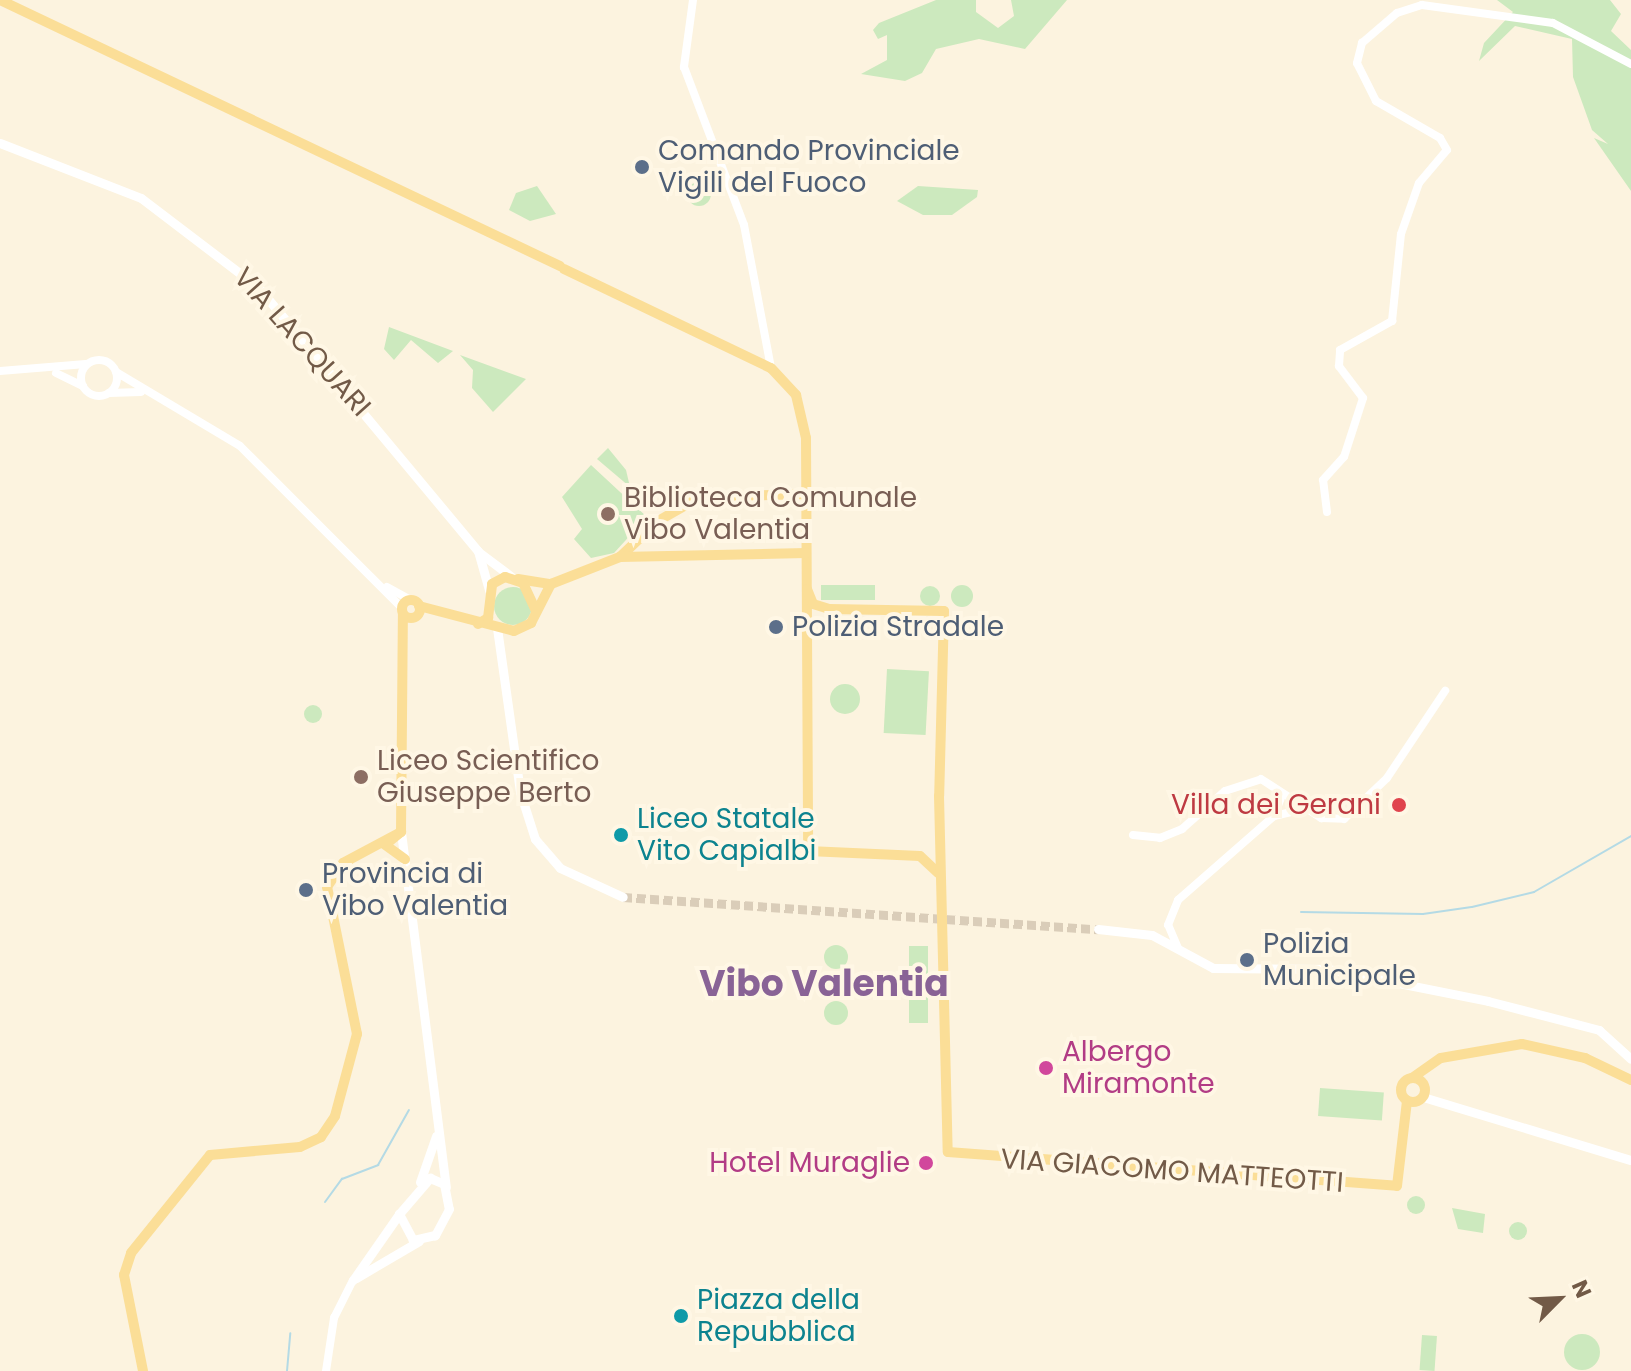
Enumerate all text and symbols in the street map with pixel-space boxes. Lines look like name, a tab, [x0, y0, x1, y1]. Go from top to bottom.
place label: Comando Provinciale Vigili del Fuoco	[658, 134, 960, 200]
marker: Comando Provinciale Vigili del Fuoco	[633, 158, 651, 176]
street label: VIA LACQUARI	[226, 261, 378, 423]
place label: Biblioteca Comunale Vibo Valentia	[624, 481, 917, 547]
marker: Biblioteca Comunale Vibo Valentia	[599, 505, 617, 523]
place label: Polizia Stradale	[792, 610, 1004, 644]
marker: Polizia Stradale	[767, 618, 785, 636]
place label: Liceo Scientifico Giuseppe Berto	[377, 744, 599, 810]
marker: Liceo Scientifico Giuseppe Berto	[352, 768, 370, 786]
place label: Villa dei Gerani	[1171, 788, 1381, 822]
marker: Villa dei Gerani	[1388, 794, 1410, 816]
place label: Liceo Statale Vito Capialbi	[637, 802, 816, 868]
marker: Liceo Statale Vito Capialbi	[612, 826, 630, 844]
place label: Provincia di Vibo Valentia	[322, 857, 508, 923]
marker: Provincia di Vibo Valentia	[297, 881, 315, 899]
place label: Polizia Municipale	[1263, 927, 1416, 993]
marker: Polizia Municipale	[1238, 951, 1256, 969]
district label: Vibo Valentia	[699, 962, 949, 1006]
place label: Albergo Miramonte	[1062, 1035, 1215, 1101]
marker: Albergo Miramonte	[1037, 1059, 1055, 1077]
street label: VIA GIACOMO MATTEOTTI	[999, 1142, 1345, 1200]
place label: Hotel Muraglie	[709, 1146, 910, 1180]
marker: Hotel Muraglie	[917, 1154, 935, 1172]
north arrow	[1519, 1259, 1599, 1339]
text: N	[1564, 1275, 1599, 1303]
place label: Piazza della Repubblica	[697, 1283, 860, 1349]
marker: Piazza della Repubblica	[672, 1307, 690, 1325]

